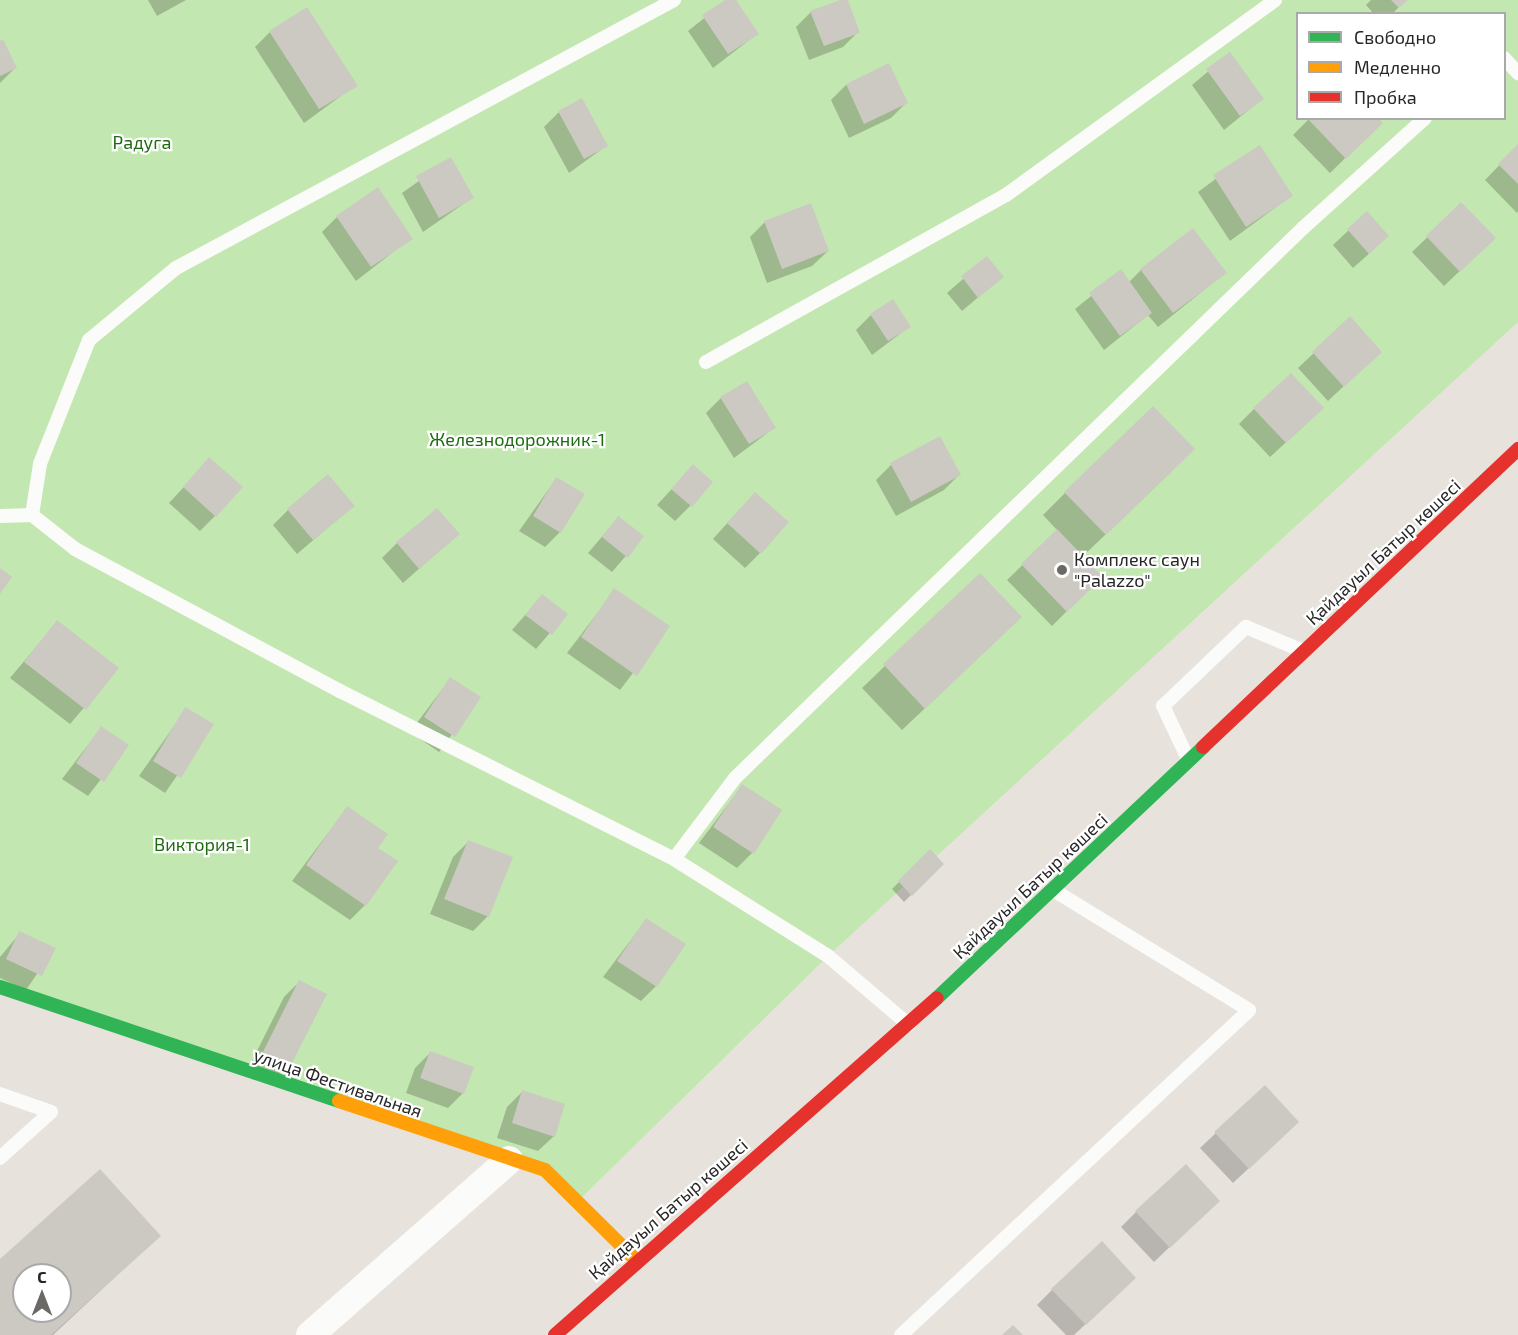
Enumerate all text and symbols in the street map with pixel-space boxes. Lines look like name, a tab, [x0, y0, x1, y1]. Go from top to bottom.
legend	[1296, 12, 1506, 120]
text: Свободно	[1354, 26, 1436, 48]
text: Медленно	[1354, 56, 1441, 78]
text: Пробка	[1354, 86, 1417, 108]
park label: Радуга	[113, 131, 171, 153]
park label: Железнодорожник-1	[429, 428, 605, 450]
street label: Қайдауыл Батыр көшесі	[1301, 475, 1465, 629]
place label: Комплекс саун "Palazzo"	[1074, 549, 1200, 592]
marker: Комплекс саун "Palazzo"	[1055, 563, 1069, 577]
street label: Қайдауыл Батыр көшесі	[948, 809, 1112, 963]
park label: Виктория-1	[154, 833, 250, 855]
street label: улица Фестивальная	[251, 1044, 425, 1122]
street label: Қайдауыл Батыр көшесі	[584, 1134, 752, 1284]
north arrow	[12, 1263, 72, 1323]
text: С	[37, 1267, 47, 1286]

